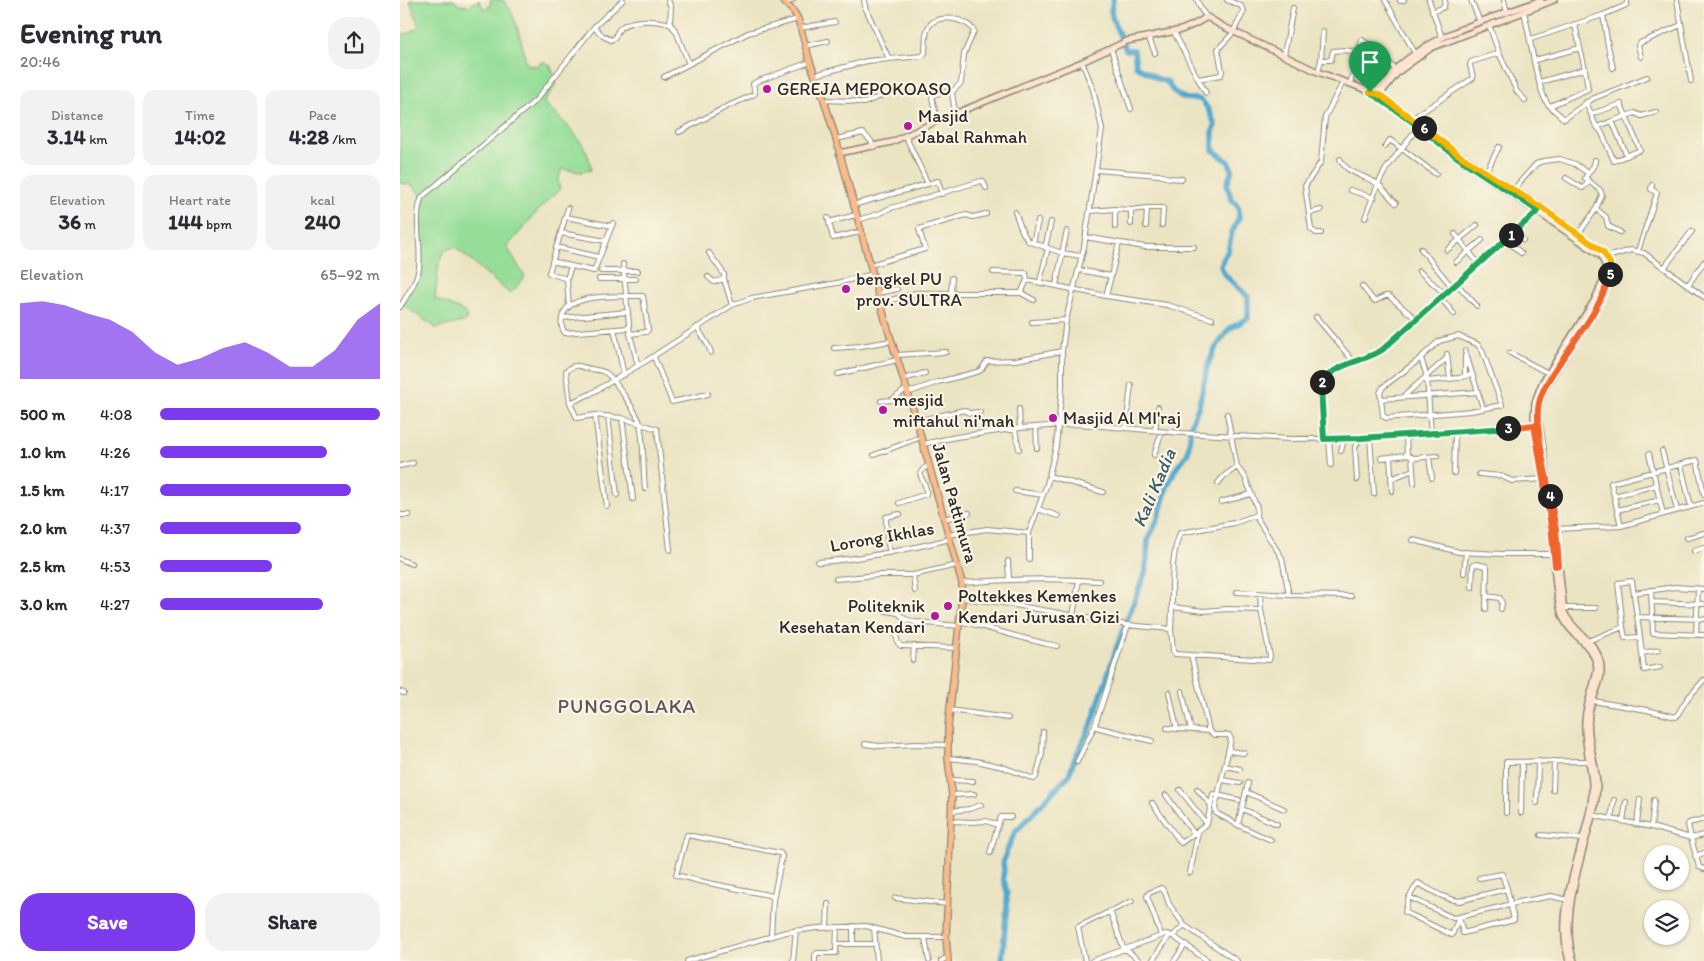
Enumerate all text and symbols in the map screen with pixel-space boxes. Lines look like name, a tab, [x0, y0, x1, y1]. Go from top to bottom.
text: Evening run	[20, 16, 162, 50]
button: share	[328, 17, 380, 69]
pin	[1349, 41, 1391, 92]
icon: arrive	[1356, 48, 1384, 76]
text: 20:46	[20, 52, 60, 71]
place label: GEREJA MEPOKOASO	[777, 78, 951, 100]
marker: GEREJA MEPOKOASO	[761, 83, 773, 95]
place label: Masjid Jabal Rahmah	[918, 105, 1027, 148]
text: Distance	[51, 107, 104, 124]
text: Time	[185, 107, 215, 124]
text: Pace	[309, 107, 337, 124]
pin: 6	[1412, 116, 1436, 140]
marker: Masjid Jabal Rahmah	[902, 120, 914, 132]
text: 6	[1421, 120, 1428, 137]
text: 3.14	[47, 124, 86, 149]
text: 14:02	[174, 124, 226, 149]
text: 4:28	[289, 124, 329, 149]
text: km	[86, 131, 108, 148]
text: /km	[329, 131, 357, 148]
text: Elevation	[50, 192, 105, 209]
text: Heart rate	[169, 192, 231, 209]
text: kcal	[310, 192, 335, 209]
text: 36	[59, 209, 81, 234]
text: 144	[168, 209, 203, 234]
text: 240	[304, 209, 341, 234]
text: m	[81, 216, 96, 233]
text: bpm	[203, 216, 232, 233]
pin: 1	[1498, 222, 1524, 248]
text: 1	[1508, 227, 1515, 244]
pin: 5	[1598, 262, 1622, 286]
text: Elevation	[20, 265, 84, 284]
text: 65–92 m	[320, 265, 380, 284]
text: 5	[1607, 266, 1614, 283]
place label: bengkel PU prov. SULTRA	[856, 268, 962, 311]
marker: bengkel PU prov. SULTRA	[840, 283, 852, 295]
pin: 2	[1310, 370, 1334, 394]
text: 2	[1319, 374, 1326, 391]
place label: mesjid miftahul ni'mah	[893, 389, 1015, 432]
marker: mesjid miftahul ni'mah	[877, 404, 889, 416]
text: 500 m	[20, 405, 65, 424]
text: 4:08	[100, 405, 132, 424]
place label: Masjid Al MI'raj	[1063, 407, 1181, 429]
marker: Masjid Al MI'raj	[1047, 412, 1059, 424]
pin: 3	[1496, 416, 1520, 440]
text: 3	[1505, 420, 1512, 437]
street label: Jalan Pattimura	[927, 440, 983, 566]
text: 1.0 km	[20, 443, 66, 462]
text: 4:26	[100, 443, 130, 462]
water label: Kali Kadia	[1127, 445, 1181, 531]
text: 1.5 km	[20, 481, 65, 500]
text: 4:17	[100, 481, 129, 500]
pin: 4	[1538, 484, 1562, 508]
text: 4	[1546, 488, 1555, 505]
street label: Lorong Ikhlas	[828, 517, 936, 557]
text: 2.0 km	[20, 519, 67, 538]
text: 4:37	[100, 519, 130, 538]
text: 2.5 km	[20, 557, 66, 576]
text: 4:53	[100, 557, 131, 576]
place label: Poltekkes Kemenkes Kendari Jurusan Gizi	[958, 585, 1120, 628]
text: 3.0 km	[20, 595, 67, 614]
text: 4:27	[100, 595, 130, 614]
place label: Politeknik Kesehatan Kendari	[779, 595, 925, 638]
marker: Poltekkes Kemenkes Kendari Jurusan Gizi	[942, 600, 954, 612]
marker: Politeknik Kesehatan Kendari	[929, 610, 941, 622]
district label: PUNGGOLAKA	[558, 694, 696, 718]
map controls	[1644, 845, 1689, 945]
button: locate	[1644, 845, 1689, 890]
button: Save	[20, 893, 195, 951]
button: Share	[205, 893, 380, 951]
button: layers	[1644, 900, 1689, 945]

